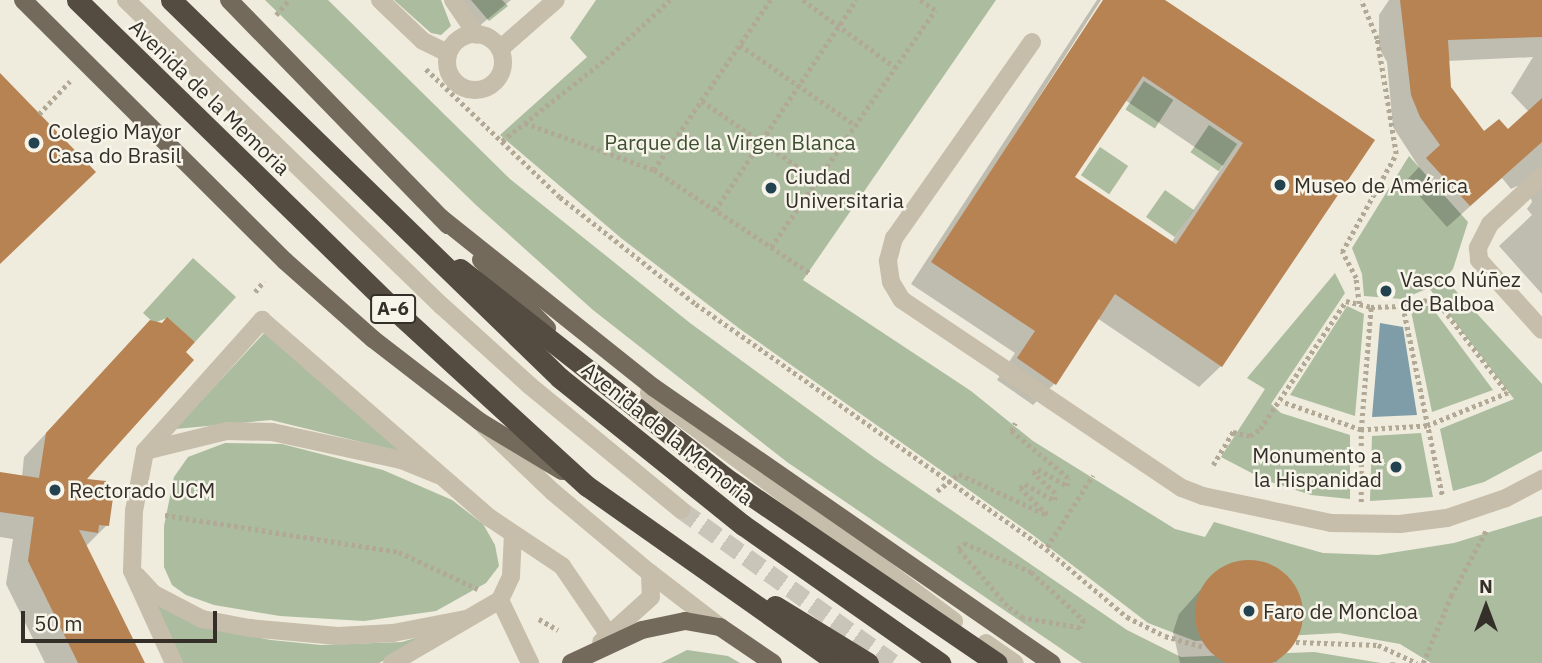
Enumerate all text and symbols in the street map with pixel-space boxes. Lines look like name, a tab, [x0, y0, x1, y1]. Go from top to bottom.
street label: Avenida de la Memoria	[124, 14, 296, 180]
place label: Colegio Mayor Casa do Brasil	[48, 118, 181, 168]
park label: Parque de la Virgen Blanca	[604, 129, 856, 155]
marker: Colegio Mayor Casa do Brasil	[26, 135, 42, 151]
place label: Ciudad Universitaria	[785, 163, 904, 213]
place label: Museo de América	[1294, 172, 1468, 198]
marker: Museo de América	[1272, 177, 1288, 193]
marker: Ciudad Universitaria	[763, 180, 779, 196]
place label: Vasco Núñez de Balboa	[1400, 266, 1521, 316]
marker: Vasco Núñez de Balboa	[1378, 283, 1394, 299]
road number: A-6	[368, 294, 418, 324]
street label: Avenida de la Memoria	[577, 356, 759, 510]
place label: Monumento a la Hispanidad	[1252, 442, 1382, 492]
marker: Monumento a la Hispanidad	[1388, 459, 1404, 475]
place label: Rectorado UCM	[69, 477, 215, 503]
marker: Rectorado UCM	[47, 482, 63, 498]
north arrow	[1451, 572, 1521, 642]
text: N	[1479, 574, 1493, 598]
scale bar	[24, 596, 220, 640]
place label: Faro de Moncloa	[1263, 598, 1418, 624]
marker: Faro de Moncloa	[1241, 603, 1257, 619]
text: 50 m	[34, 609, 83, 637]

